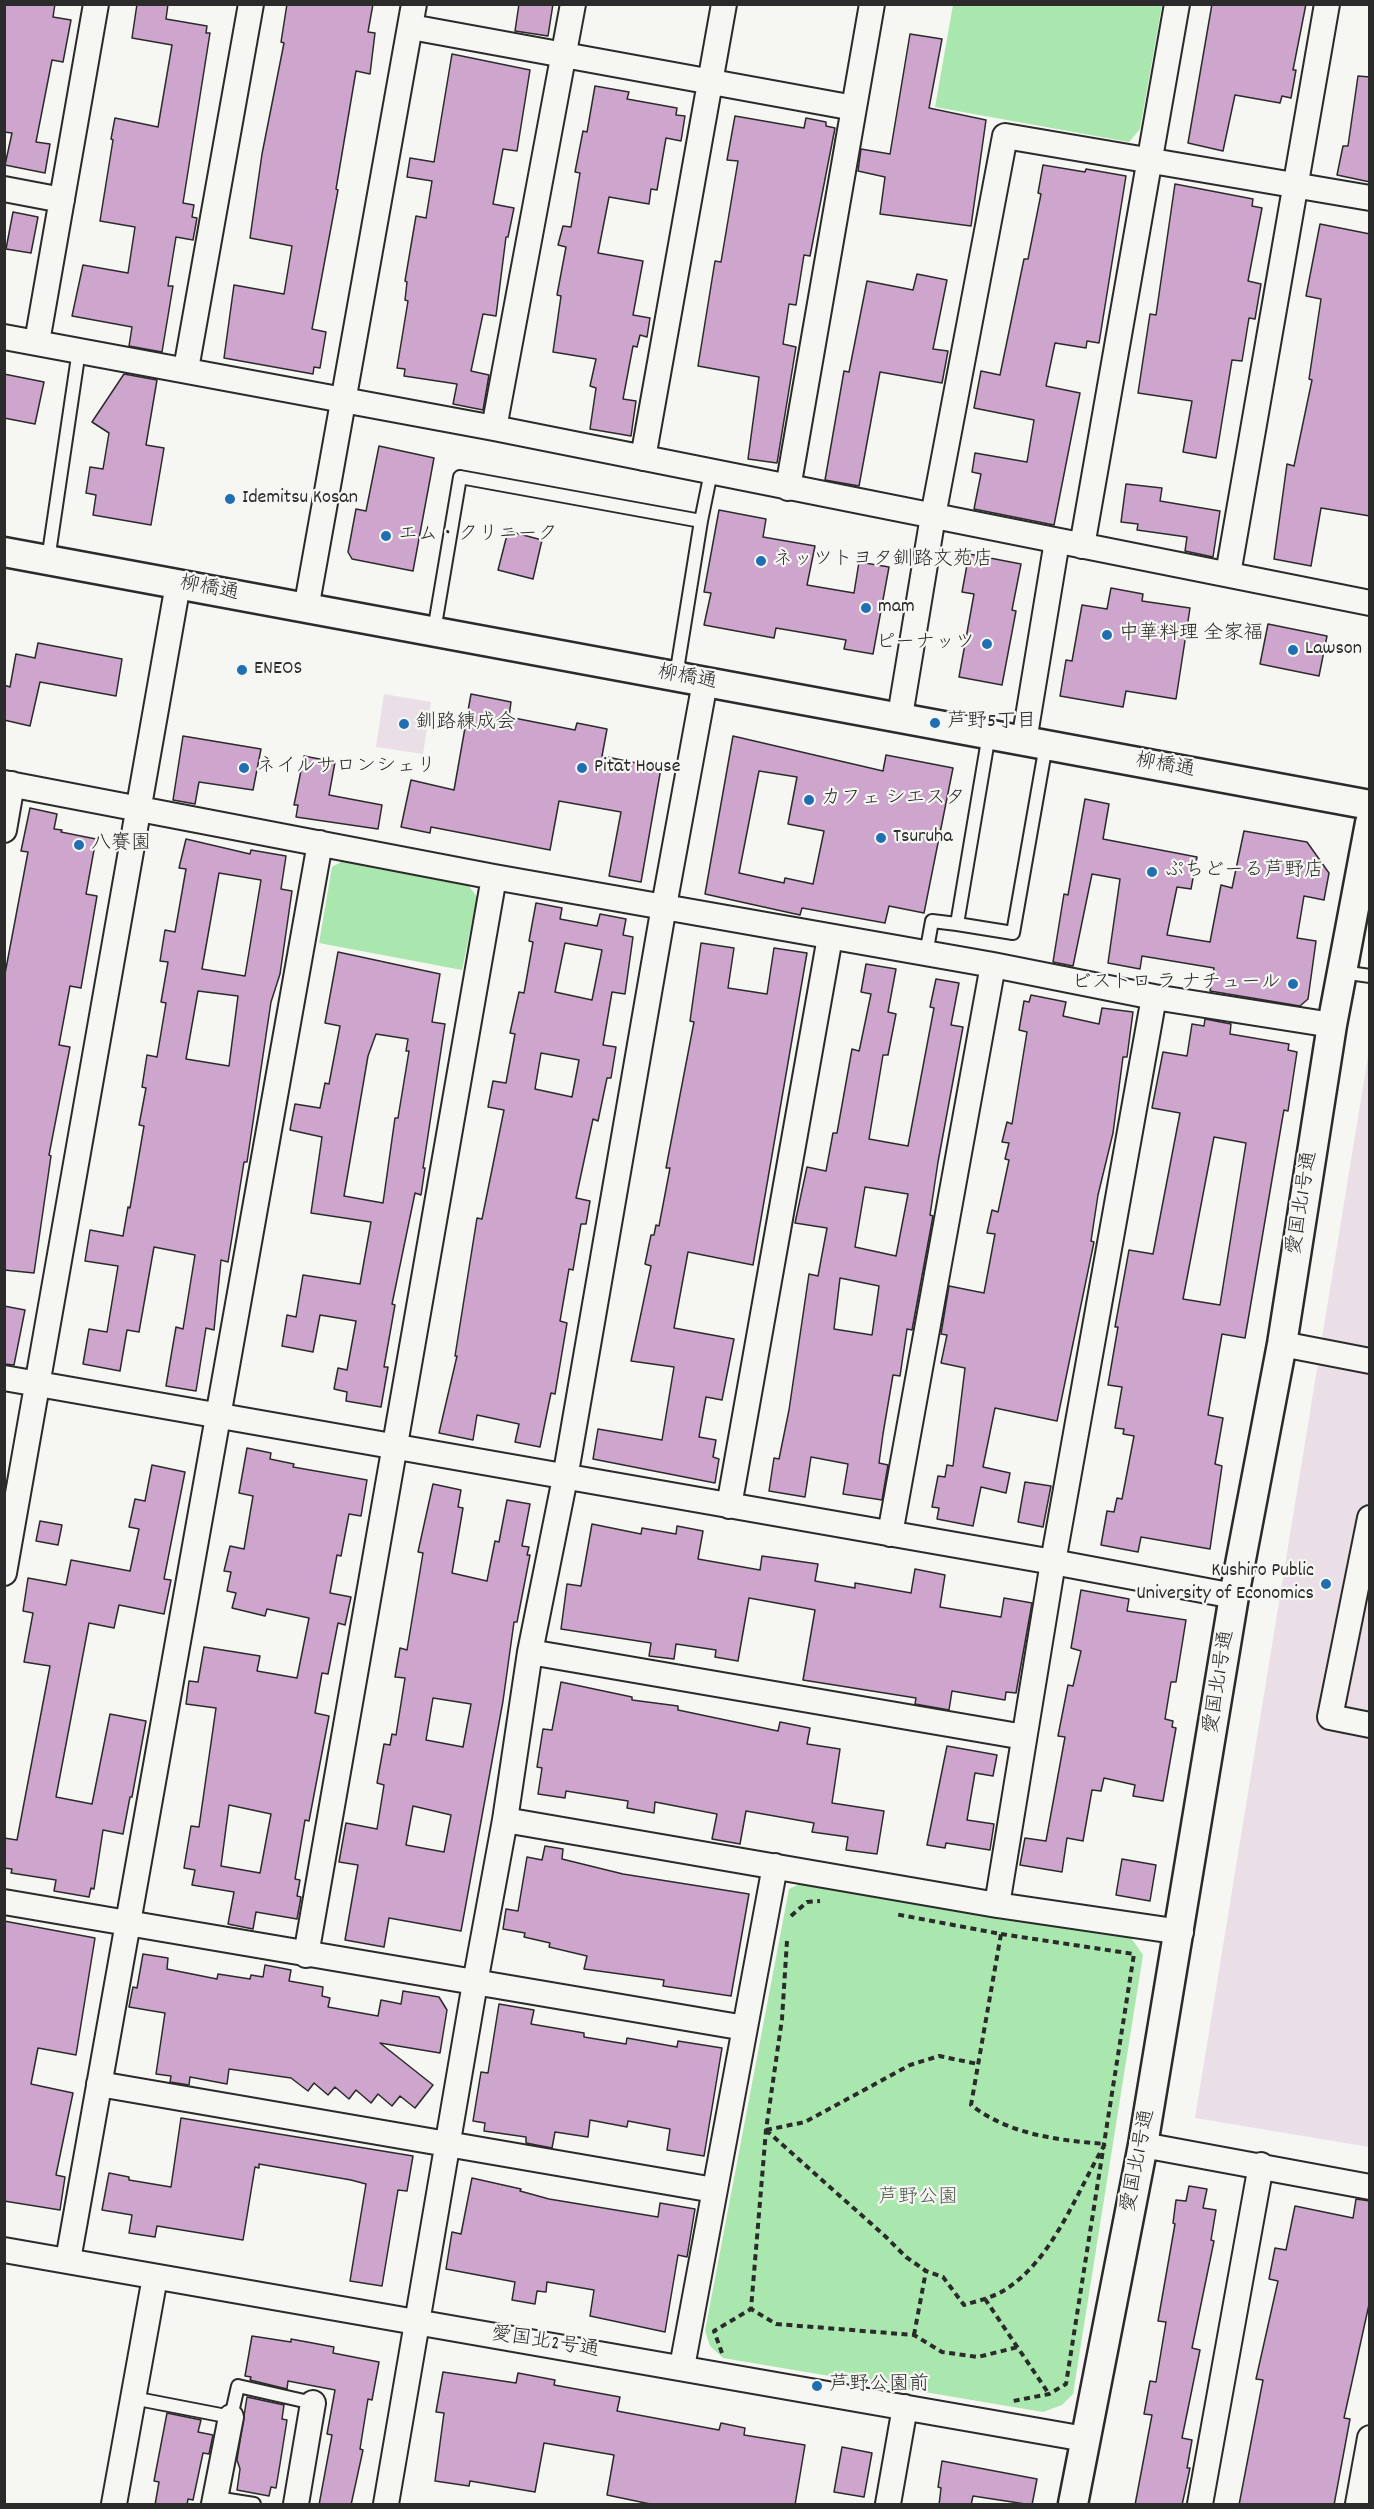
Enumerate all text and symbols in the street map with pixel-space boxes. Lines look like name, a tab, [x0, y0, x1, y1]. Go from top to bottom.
place label: Idemitsu Kosan	[242, 487, 358, 511]
marker: Idemitsu Kosan	[223, 492, 237, 506]
place label: エム・クリニーク	[398, 524, 558, 548]
marker: エム・クリニーク	[379, 529, 393, 543]
place label: ネッツトヨタ釧路文苑店	[773, 549, 993, 573]
marker: ネッツトヨタ釧路文苑店	[754, 554, 768, 568]
street label: 柳橋通	[177, 572, 241, 608]
place label: mam	[878, 596, 915, 620]
marker: mam	[859, 601, 873, 615]
place label: 中華料理 全家福	[1119, 623, 1264, 647]
marker: 中華料理 全家福	[1100, 628, 1114, 642]
place label: ピーナッツ	[876, 632, 975, 656]
marker: ピーナッツ	[980, 637, 994, 651]
place label: Lawson	[1305, 638, 1362, 662]
marker: Lawson	[1286, 643, 1300, 657]
place label: ENEOS	[254, 658, 302, 682]
street label: 柳橋通	[655, 662, 719, 696]
marker: ENEOS	[235, 663, 249, 677]
place label: 芦野5丁目	[947, 711, 1036, 735]
place label: 釧路練成会	[416, 712, 516, 736]
marker: 芦野5丁目	[928, 716, 942, 730]
marker: 釧路練成会	[397, 717, 411, 731]
street label: 柳橋通	[1133, 750, 1197, 784]
place label: ネイルサロンシェリ	[256, 756, 436, 780]
place label: Pitat House	[594, 756, 680, 780]
marker: ネイルサロンシェリ	[237, 761, 251, 775]
marker: Pitat House	[575, 761, 589, 775]
place label: カフェ シエスタ	[821, 788, 966, 812]
marker: カフェ シエスタ	[802, 793, 816, 807]
place label: Tsuruha	[893, 826, 953, 850]
marker: Tsuruha	[874, 831, 888, 845]
place label: 八賽園	[91, 833, 151, 857]
marker: 八賽園	[72, 838, 86, 852]
place label: ぷちどーる芦野店	[1164, 860, 1324, 884]
marker: ぷちどーる芦野店	[1145, 865, 1159, 879]
place label: ビストロ ラ ナチュール	[1072, 972, 1281, 996]
marker: ビストロ ラ ナチュール	[1286, 977, 1300, 991]
street label: 愛国北1号通	[1284, 1150, 1324, 1256]
place label: Kushiro Public University of Economics	[1136, 1560, 1314, 1607]
marker: Kushiro Public University of Economics	[1319, 1577, 1333, 1591]
street label: 愛国北1号通	[1201, 1629, 1241, 1735]
street label: 愛国北1号通	[1118, 2107, 1162, 2215]
park label: 芦野公園	[878, 2187, 958, 2211]
street label: 愛国北2号通	[489, 2324, 601, 2364]
place label: 芦野公園前	[829, 2374, 929, 2398]
marker: 芦野公園前	[810, 2379, 824, 2393]

